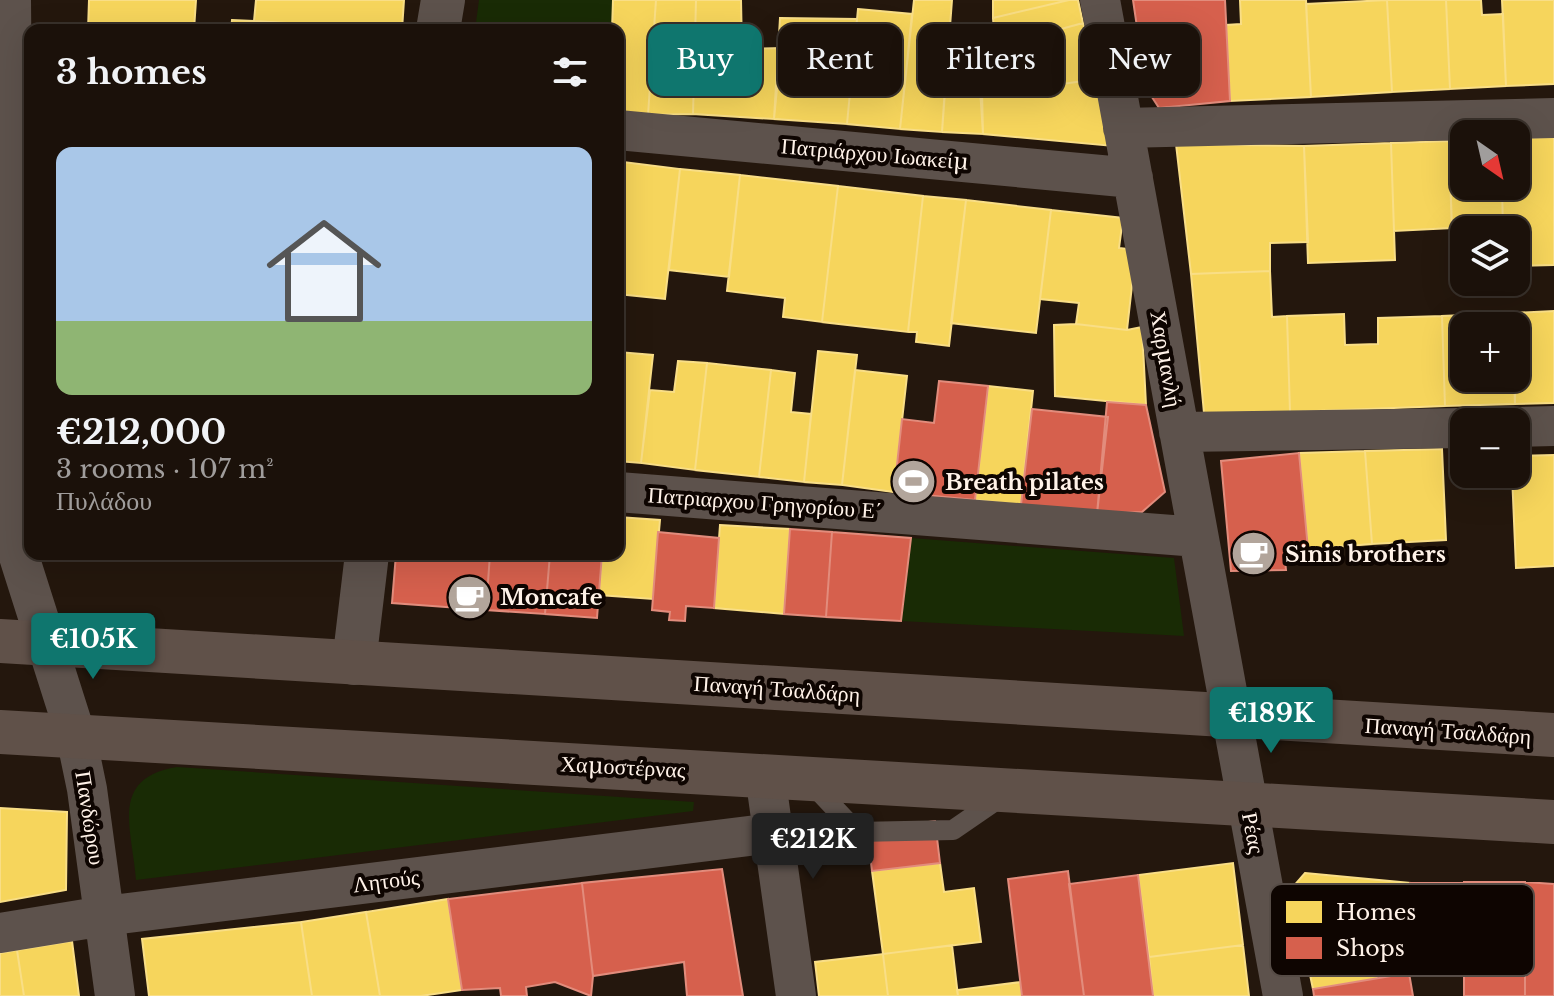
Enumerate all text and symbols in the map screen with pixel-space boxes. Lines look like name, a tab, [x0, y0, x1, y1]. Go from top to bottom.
chip: Buy	[648, 24, 762, 96]
chip: Rent	[778, 24, 902, 96]
chip: Filters	[918, 24, 1064, 96]
chip: New	[1080, 24, 1200, 96]
icon: filters	[548, 50, 592, 94]
text: 3 homes	[56, 51, 207, 93]
north arrow	[1450, 120, 1530, 200]
map controls	[1450, 120, 1530, 488]
street label: Πατριάρχου Ιωακείμ	[780, 132, 970, 176]
icon: home	[252, 199, 396, 343]
button: layers	[1450, 216, 1530, 296]
street label: Χαρμανλή	[1144, 309, 1188, 409]
button: +	[1450, 312, 1530, 392]
button: −	[1450, 408, 1530, 488]
text: €212,000	[56, 411, 226, 453]
text: 3 rooms · 107 m²	[56, 453, 274, 485]
sports icon: Breath pilates	[890, 458, 938, 506]
place label: Breath pilates	[945, 469, 1104, 496]
street label: Πατριαρχου Γρηγορίου Ε΄	[647, 481, 883, 525]
text: Πυλάδου	[56, 485, 152, 517]
cafe icon: Sinis brothers	[1230, 530, 1278, 578]
place label: Sinis brothers	[1285, 541, 1446, 568]
cafe icon: Moncafe	[445, 573, 493, 621]
place label: Moncafe	[500, 584, 603, 611]
pin: €105K	[37, 613, 149, 681]
text: €105K	[49, 623, 137, 655]
street label: Παναγή Τσαλδάρη	[693, 670, 861, 708]
pin: €189K	[1215, 687, 1327, 755]
text: €189K	[1228, 697, 1314, 729]
street label: Παναγή Τσαλδάρη	[1364, 712, 1532, 750]
street label: Χαμοστέρνας	[560, 750, 687, 784]
street label: Πανδώρου	[69, 769, 111, 867]
street label: Ρέας	[1236, 810, 1270, 856]
pin: €212K	[757, 813, 869, 881]
text: €212K	[770, 823, 856, 855]
street label: Λητούς	[351, 863, 421, 898]
legend	[1270, 884, 1534, 976]
text: Homes	[1336, 899, 1416, 926]
text: Shops	[1336, 935, 1405, 962]

